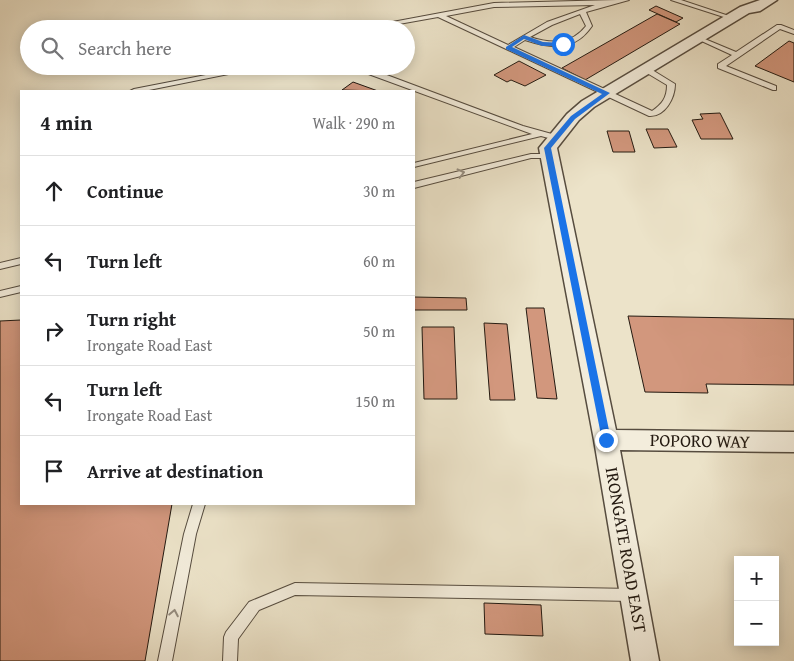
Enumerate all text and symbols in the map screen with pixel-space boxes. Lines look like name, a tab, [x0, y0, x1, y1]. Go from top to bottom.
search box	[20, 20, 415, 75]
route start	[552, 33, 575, 56]
icon: search	[38, 34, 66, 62]
text: Search here	[78, 34, 172, 62]
text: 4 min	[40, 107, 92, 138]
text: Walk · 290 m	[312, 111, 395, 135]
one-way arrow	[457, 169, 465, 179]
icon: ahead	[40, 177, 68, 205]
text: Continue	[87, 177, 164, 205]
text: 30 m	[363, 179, 395, 203]
icon: left	[40, 247, 68, 275]
text: Turn left	[87, 247, 162, 275]
text: 60 m	[363, 249, 395, 273]
text: Turn right	[87, 305, 176, 333]
icon: right	[40, 317, 68, 345]
text: 50 m	[363, 319, 395, 343]
text: Irongate Road East	[87, 333, 212, 357]
text: Turn left	[87, 375, 162, 403]
icon: left	[40, 387, 68, 415]
text: 150 m	[355, 389, 395, 413]
text: Irongate Road East	[87, 403, 212, 427]
street label: POPORO WAY	[650, 426, 751, 455]
route end	[595, 429, 618, 452]
icon: arrive	[40, 457, 68, 485]
text: Arrive at destination	[87, 457, 263, 485]
street label: IRONGATE ROAD EAST	[599, 465, 654, 635]
map controls	[734, 556, 779, 646]
button: +	[734, 556, 779, 601]
button: −	[734, 601, 779, 646]
one-way arrow	[169, 609, 179, 618]

